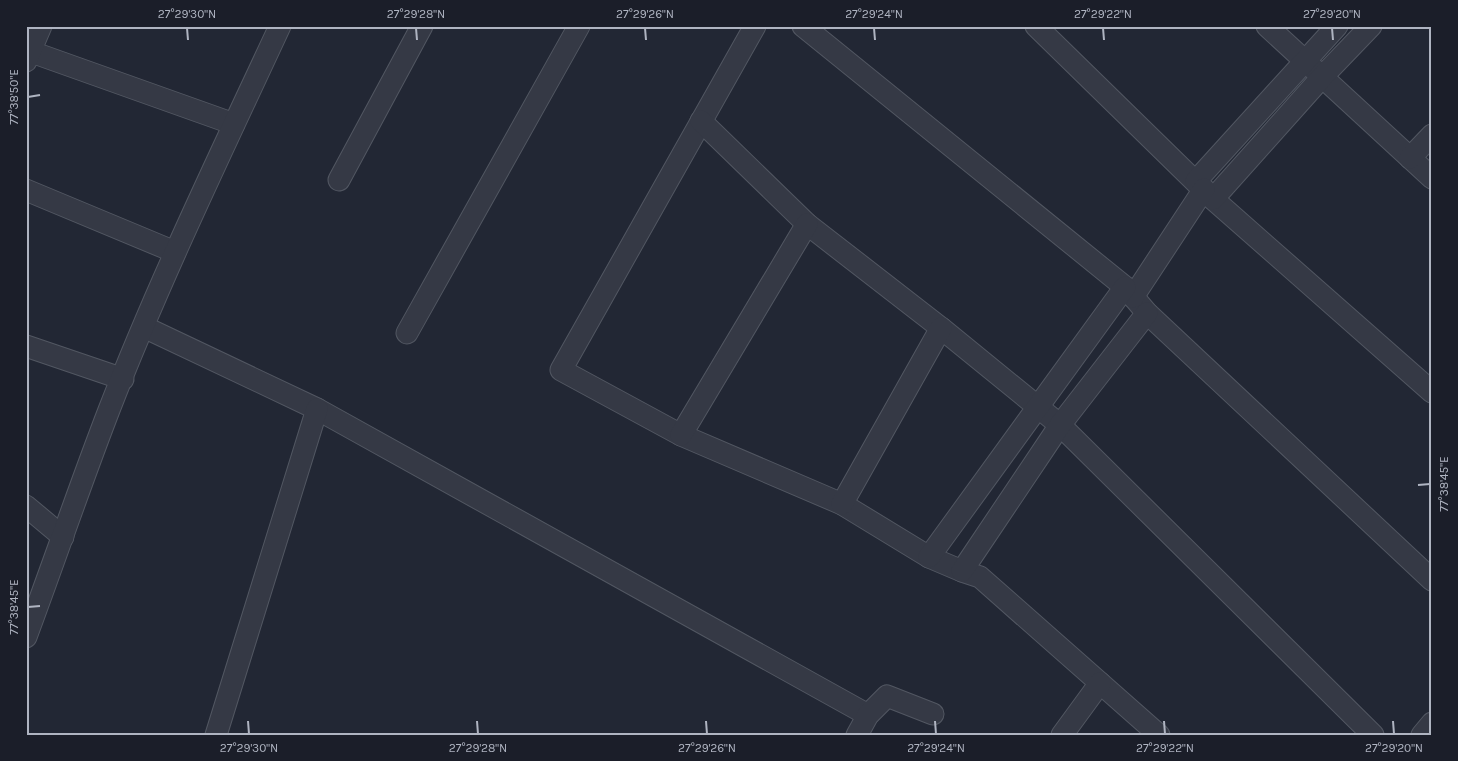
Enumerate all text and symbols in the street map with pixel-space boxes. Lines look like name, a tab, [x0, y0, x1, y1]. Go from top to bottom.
text: 27°29'30"N	[158, 7, 216, 21]
text: 27°29'28"N	[387, 7, 445, 21]
text: 27°29'26"N	[616, 7, 674, 21]
text: 27°29'24"N	[845, 7, 903, 21]
text: 27°29'22"N	[1074, 7, 1132, 21]
text: 27°29'20"N	[1303, 7, 1361, 21]
text: 77°38'50"E	[7, 69, 21, 125]
text: 77°38'45"E	[1437, 456, 1451, 512]
text: 77°38'45"E	[7, 579, 21, 635]
text: 27°29'30"N	[220, 741, 278, 755]
text: 27°29'28"N	[449, 741, 507, 755]
text: 27°29'26"N	[678, 741, 736, 755]
text: 27°29'24"N	[907, 741, 965, 755]
text: 27°29'22"N	[1136, 741, 1194, 755]
text: 27°29'20"N	[1365, 741, 1423, 755]

